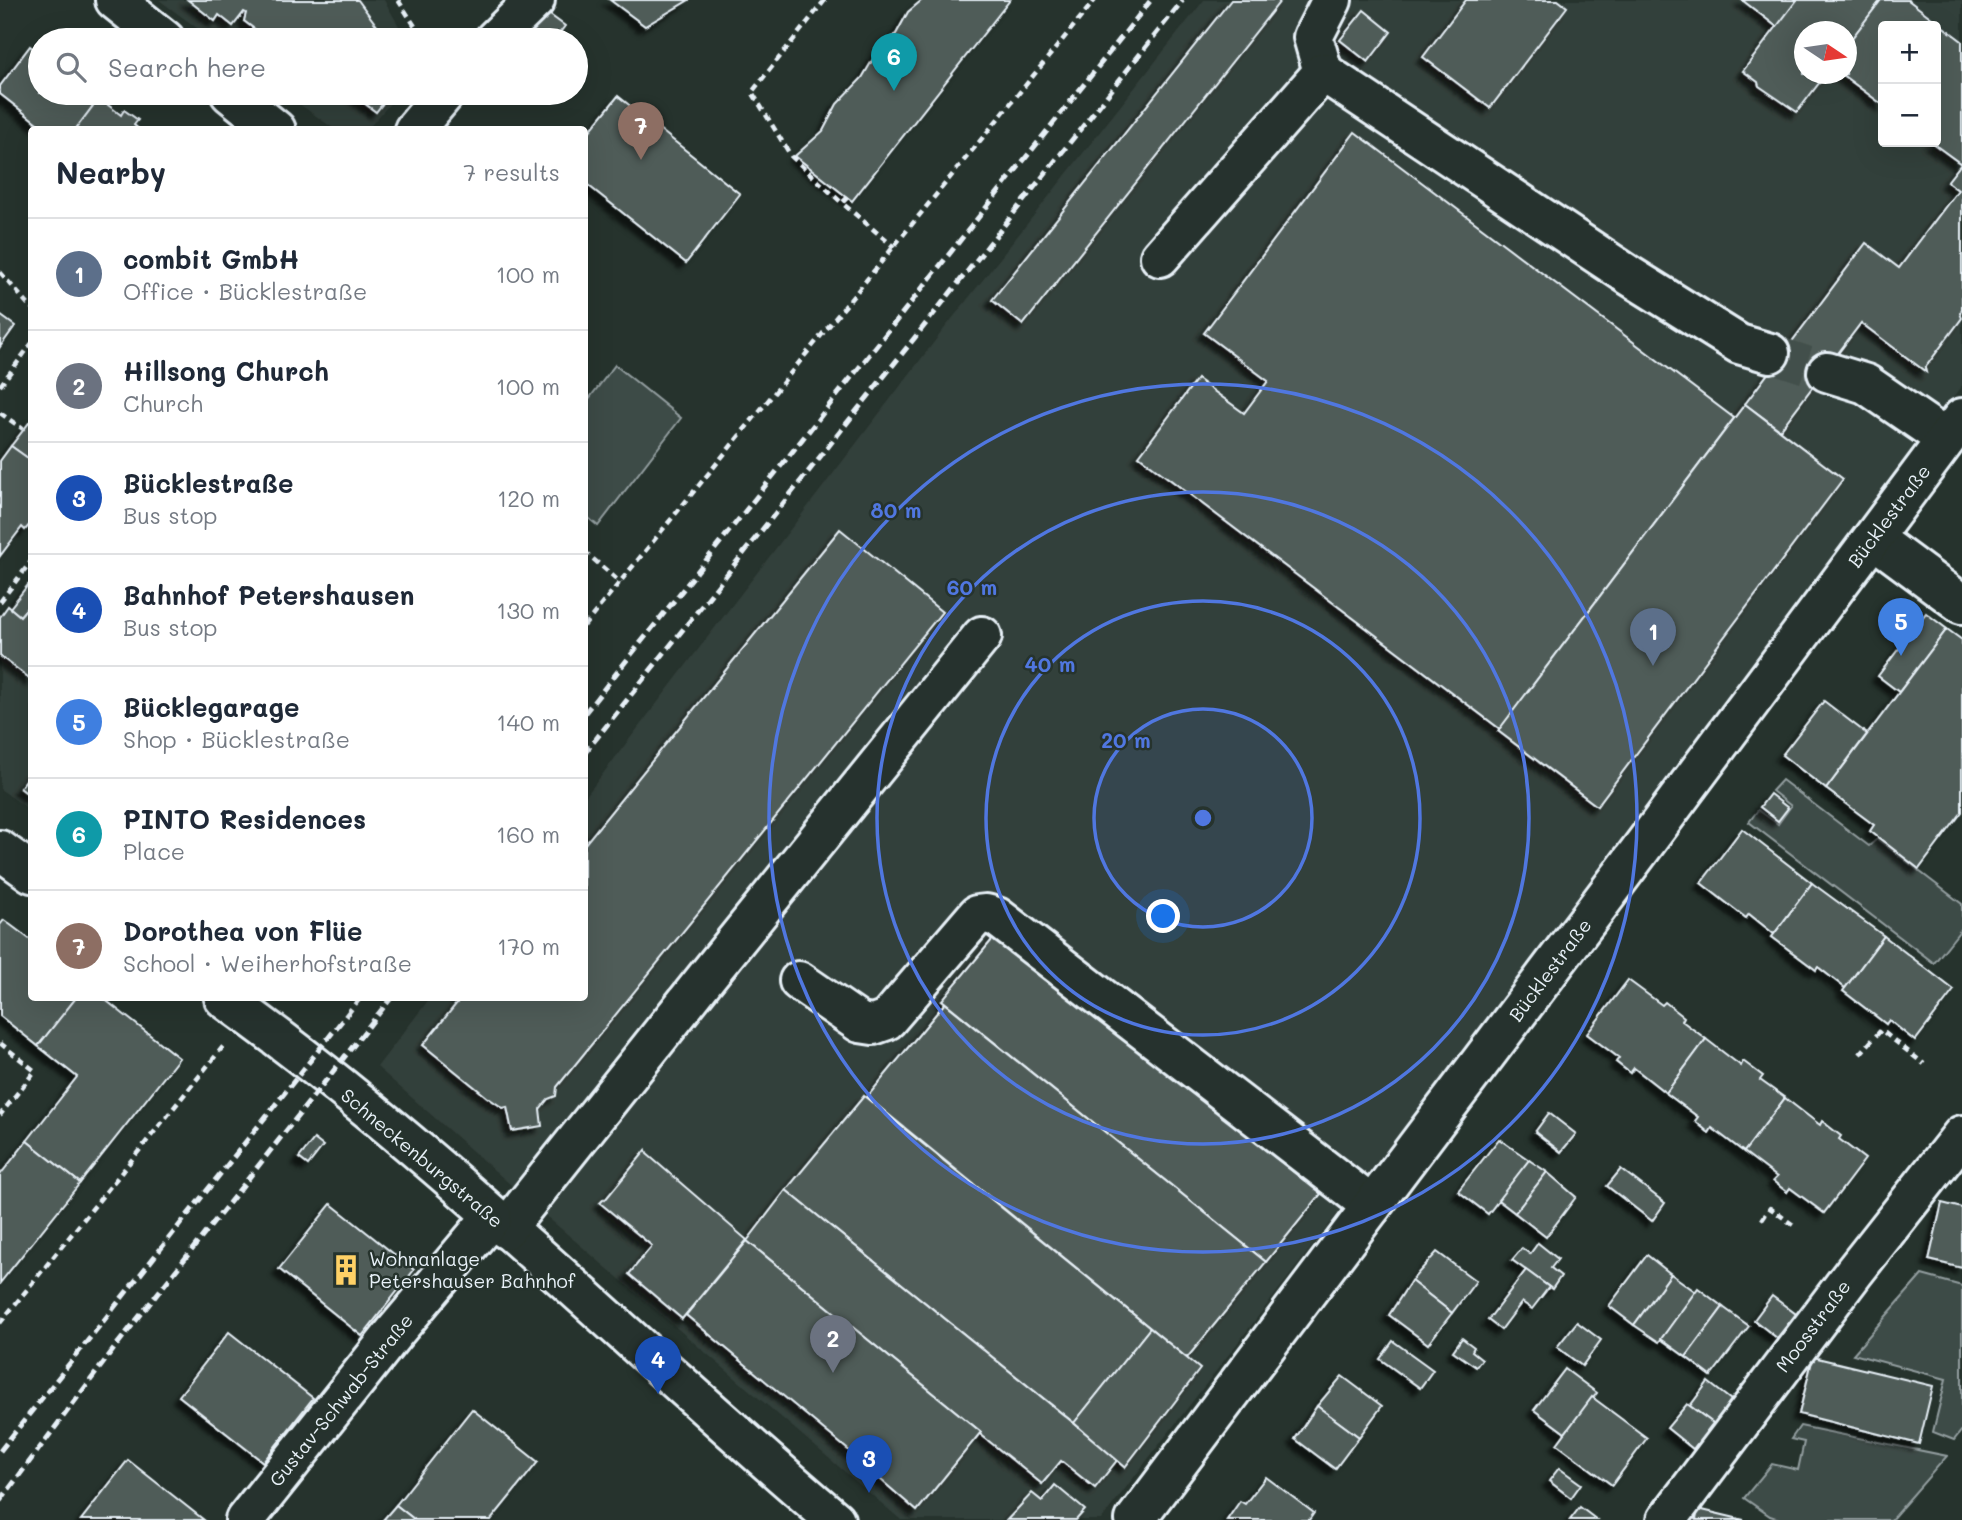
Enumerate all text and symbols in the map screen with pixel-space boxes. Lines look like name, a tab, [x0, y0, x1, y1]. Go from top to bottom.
north arrow	[1794, 21, 1857, 84]
map controls	[1878, 21, 1941, 147]
button: +	[1878, 21, 1941, 84]
search box	[28, 28, 588, 105]
pin: 6	[871, 33, 917, 91]
icon: search	[52, 48, 90, 86]
text: Search here	[108, 50, 266, 84]
button: −	[1878, 84, 1941, 147]
pin: 7	[618, 102, 664, 160]
text: Nearby	[56, 152, 166, 192]
text: 7 results	[463, 157, 560, 187]
text: combit GmbH	[123, 242, 299, 276]
text: 1	[74, 259, 84, 289]
text: 100 m	[496, 259, 560, 289]
text: Office · Bücklestraße	[123, 276, 367, 306]
text: Hillsong Church	[123, 354, 329, 388]
text: 2	[73, 371, 85, 401]
text: 100 m	[496, 371, 560, 401]
text: Church	[123, 388, 203, 418]
street label: Bücklestraße	[1842, 459, 1936, 572]
text: Bücklestraße	[123, 466, 293, 500]
text: 3	[72, 483, 86, 513]
text: 120 m	[497, 483, 560, 513]
text: 80 m	[871, 496, 921, 523]
text: Bus stop	[123, 500, 218, 530]
text: 60 m	[947, 573, 997, 600]
text: Bahnhof Petershausen	[123, 578, 414, 612]
text: 4	[72, 595, 86, 625]
text: 130 m	[496, 595, 560, 625]
pin: 5	[1878, 598, 1924, 656]
pin: 1	[1630, 608, 1676, 666]
text: Bus stop	[123, 612, 218, 642]
text: 40 m	[1024, 650, 1076, 677]
text: Bücklegarage	[123, 690, 299, 724]
text: 5	[72, 707, 86, 737]
text: 140 m	[496, 707, 560, 737]
text: Shop · Bücklestraße	[123, 724, 350, 754]
text: 20 m	[1101, 726, 1151, 753]
text: PINTO Residences	[123, 802, 366, 836]
centre of rings	[1191, 806, 1215, 830]
text: 6	[72, 819, 86, 849]
text: 160 m	[496, 819, 560, 849]
text: Place	[123, 836, 185, 866]
your location	[1146, 899, 1180, 933]
street label: Bücklestraße	[1503, 913, 1597, 1026]
text: Dorothea von Flüe	[123, 914, 362, 948]
text: 7	[73, 931, 85, 961]
text: 170 m	[497, 931, 560, 961]
text: School · Weiherhofstraße	[123, 948, 412, 978]
street label: Schneckenburgstraße	[336, 1082, 509, 1233]
place label: Wohnanlage Petershauser Bahnhof	[369, 1246, 576, 1293]
building icon: Wohnanlage Petershauser Bahnhof	[329, 1253, 363, 1287]
street label: Moosstraße	[1770, 1274, 1856, 1377]
street label: Gustav-Schwab-Straße	[263, 1308, 418, 1491]
pin: 2	[810, 1315, 856, 1373]
pin: 4	[635, 1336, 681, 1394]
pin: 3	[846, 1435, 892, 1493]

